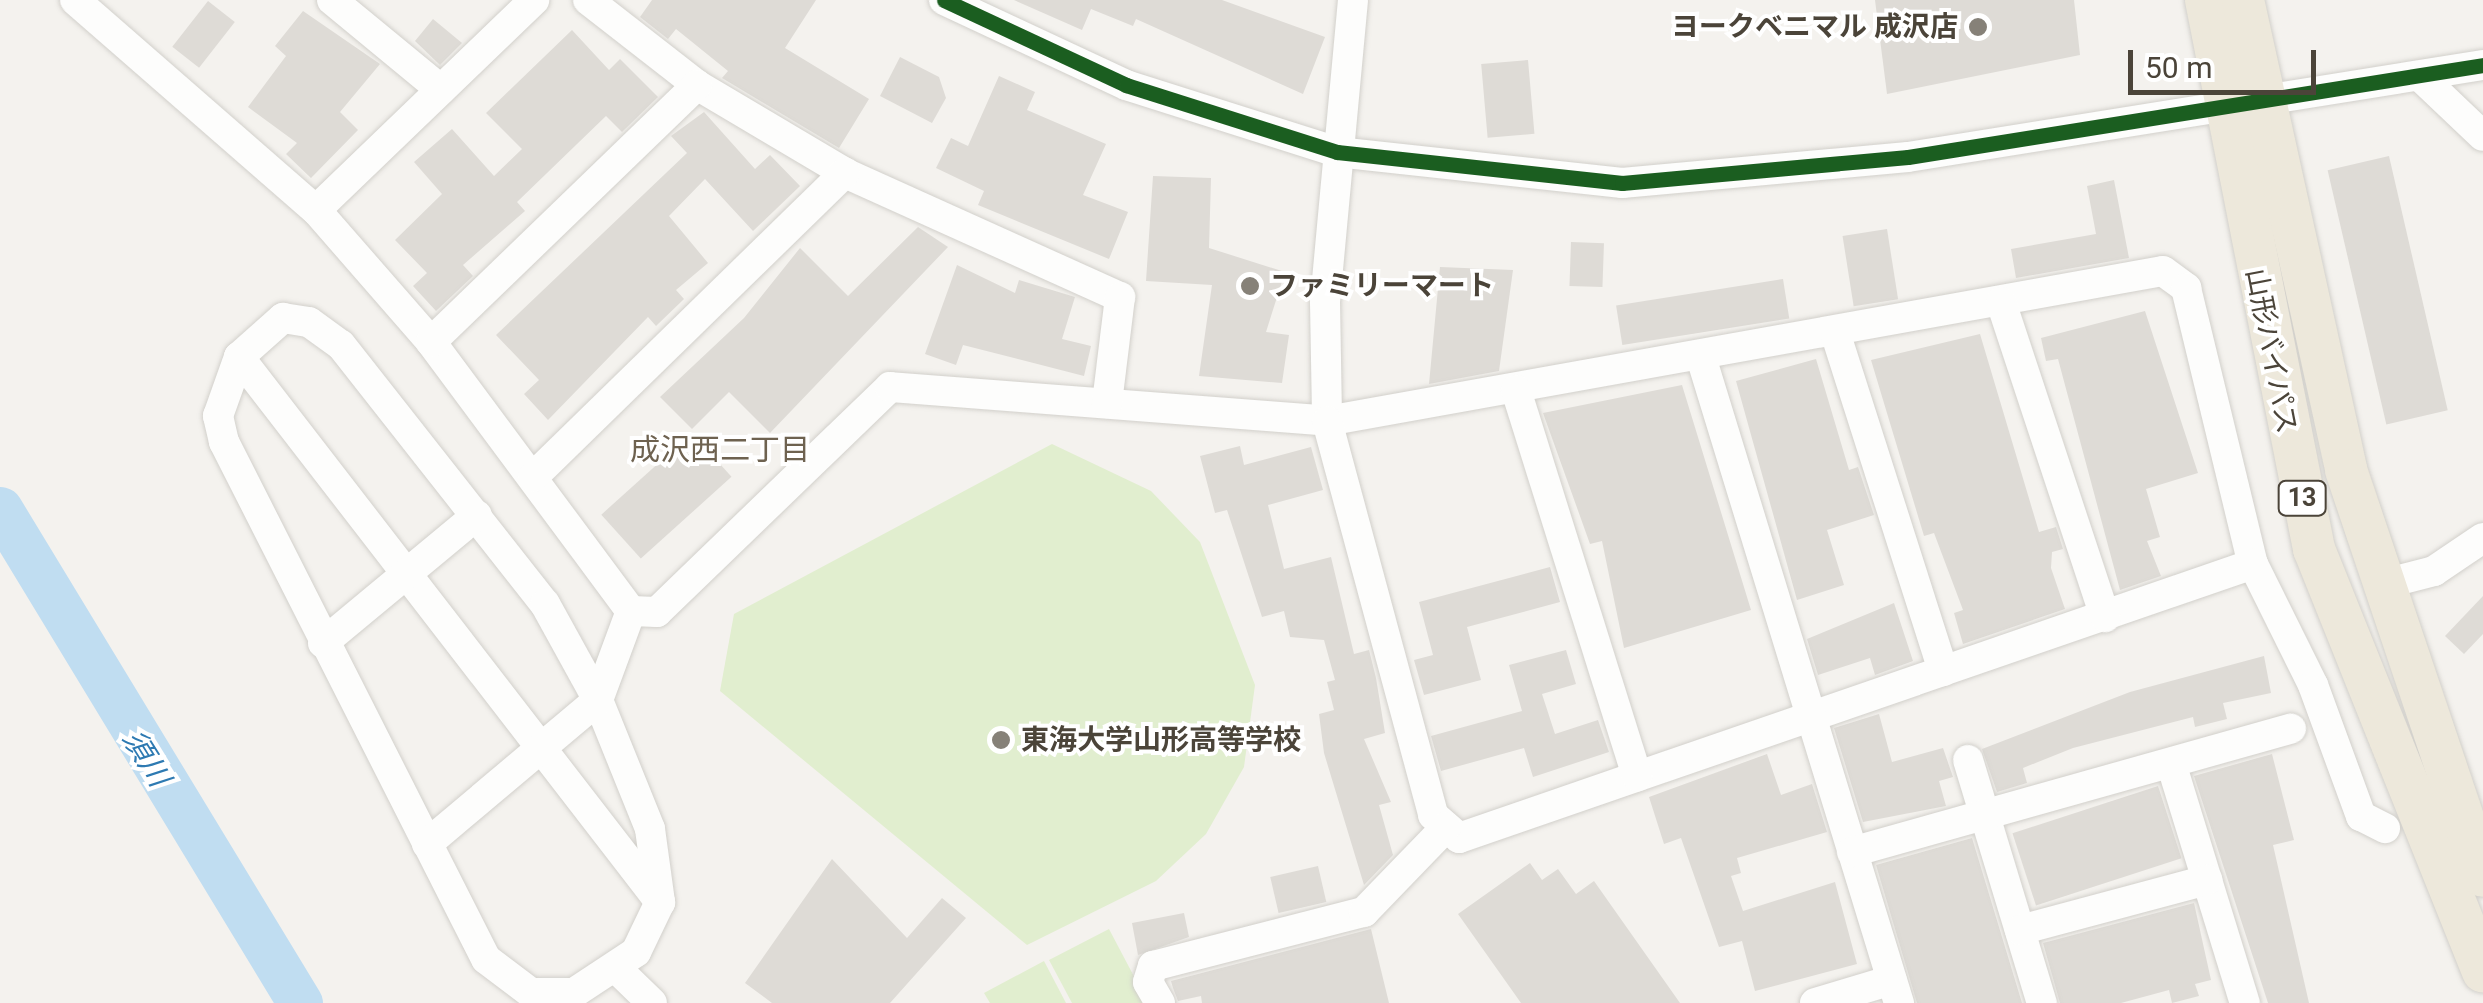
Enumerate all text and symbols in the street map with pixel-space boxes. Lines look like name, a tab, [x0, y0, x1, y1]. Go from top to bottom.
place label: ヨークベニマル 成沢店	[1671, 10, 1958, 44]
marker: ヨークベニマル 成沢店	[1967, 16, 1989, 38]
scale bar	[2133, 30, 2320, 92]
text: 50 m	[2145, 50, 2212, 85]
street label: 山形バイパス	[2238, 265, 2304, 437]
place label: ファミリーマート	[1270, 269, 1494, 303]
marker: ファミリーマート	[1239, 275, 1261, 297]
district label: 成沢西二丁目	[630, 432, 810, 468]
road number: 13	[2277, 478, 2327, 518]
water label: 須川	[115, 723, 177, 793]
place label: 東海大学山形高等学校	[1021, 723, 1301, 757]
marker: 東海大学山形高等学校	[990, 729, 1012, 751]

